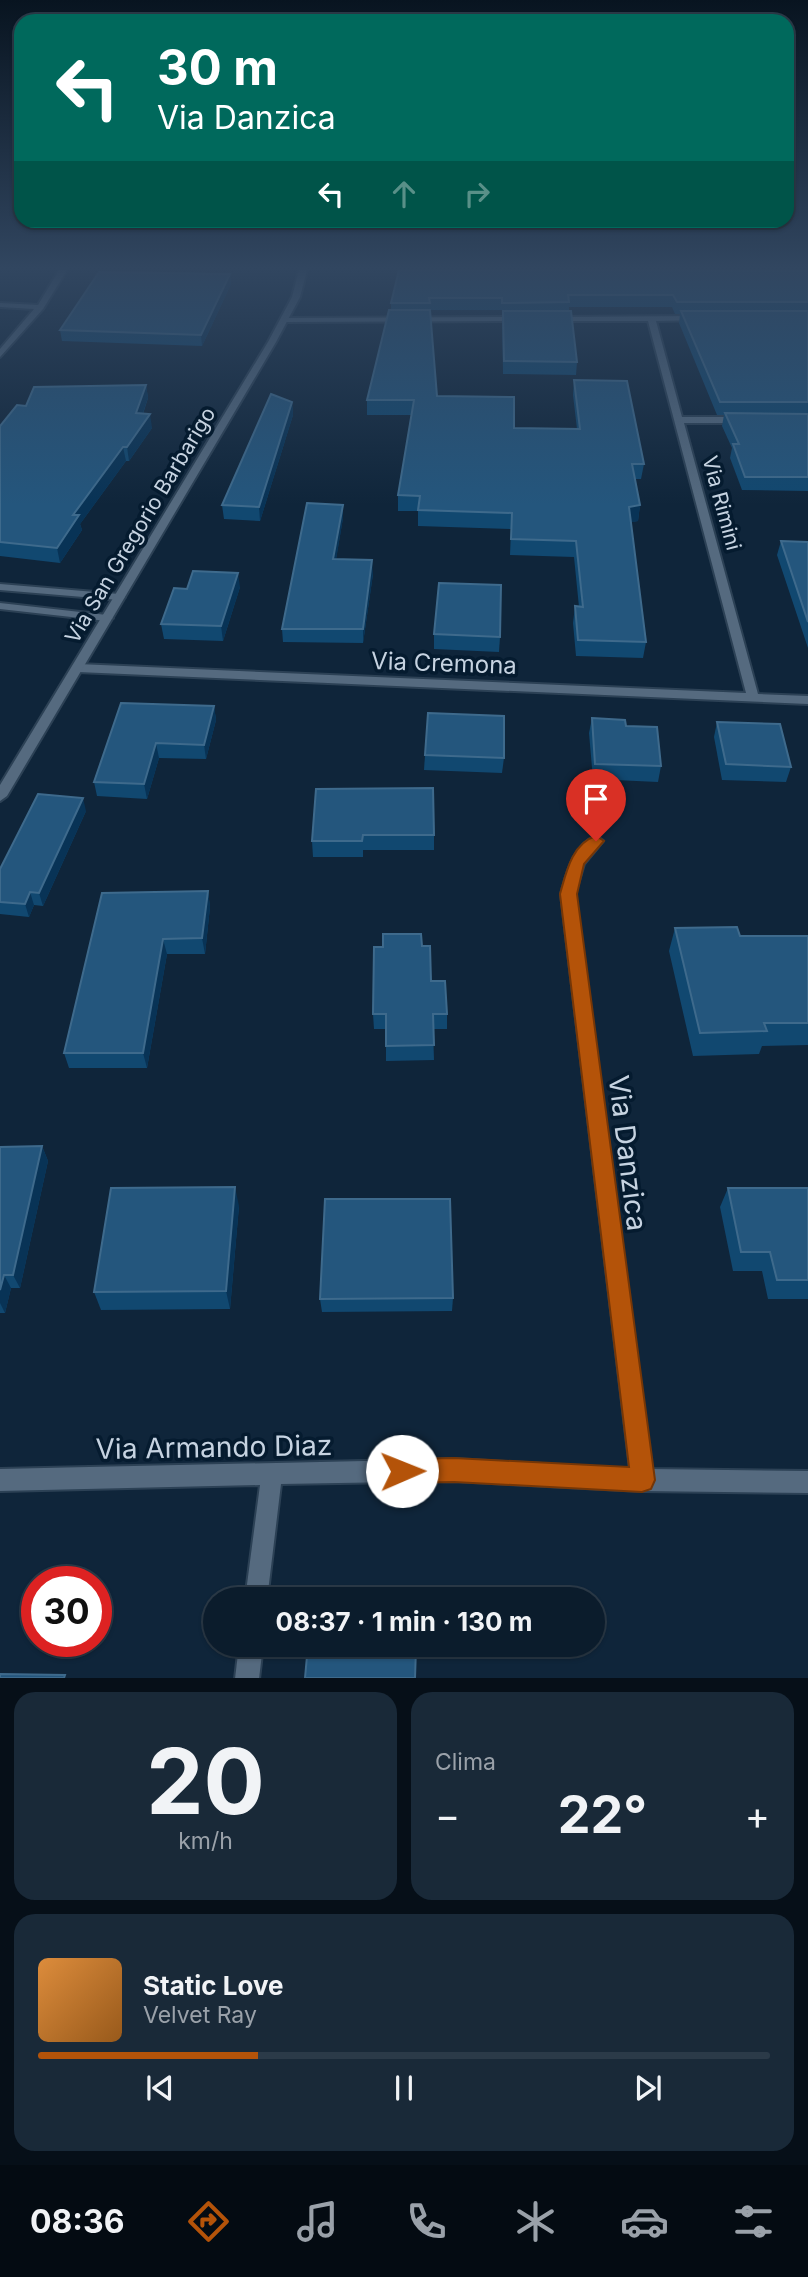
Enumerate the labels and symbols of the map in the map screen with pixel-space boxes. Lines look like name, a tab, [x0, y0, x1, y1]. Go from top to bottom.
street label: Via San Gregorio Barbarigo	[59, 402, 221, 648]
street label: Via Rimini	[697, 453, 747, 553]
street label: Via Cremona	[371, 646, 517, 680]
pin	[566, 769, 626, 841]
street label: Via Danzica	[602, 1073, 654, 1233]
street label: Via Armando Diaz	[95, 1428, 333, 1466]
position arrow	[365, 1434, 439, 1508]
speed limit sign: 30	[21, 1566, 112, 1657]

